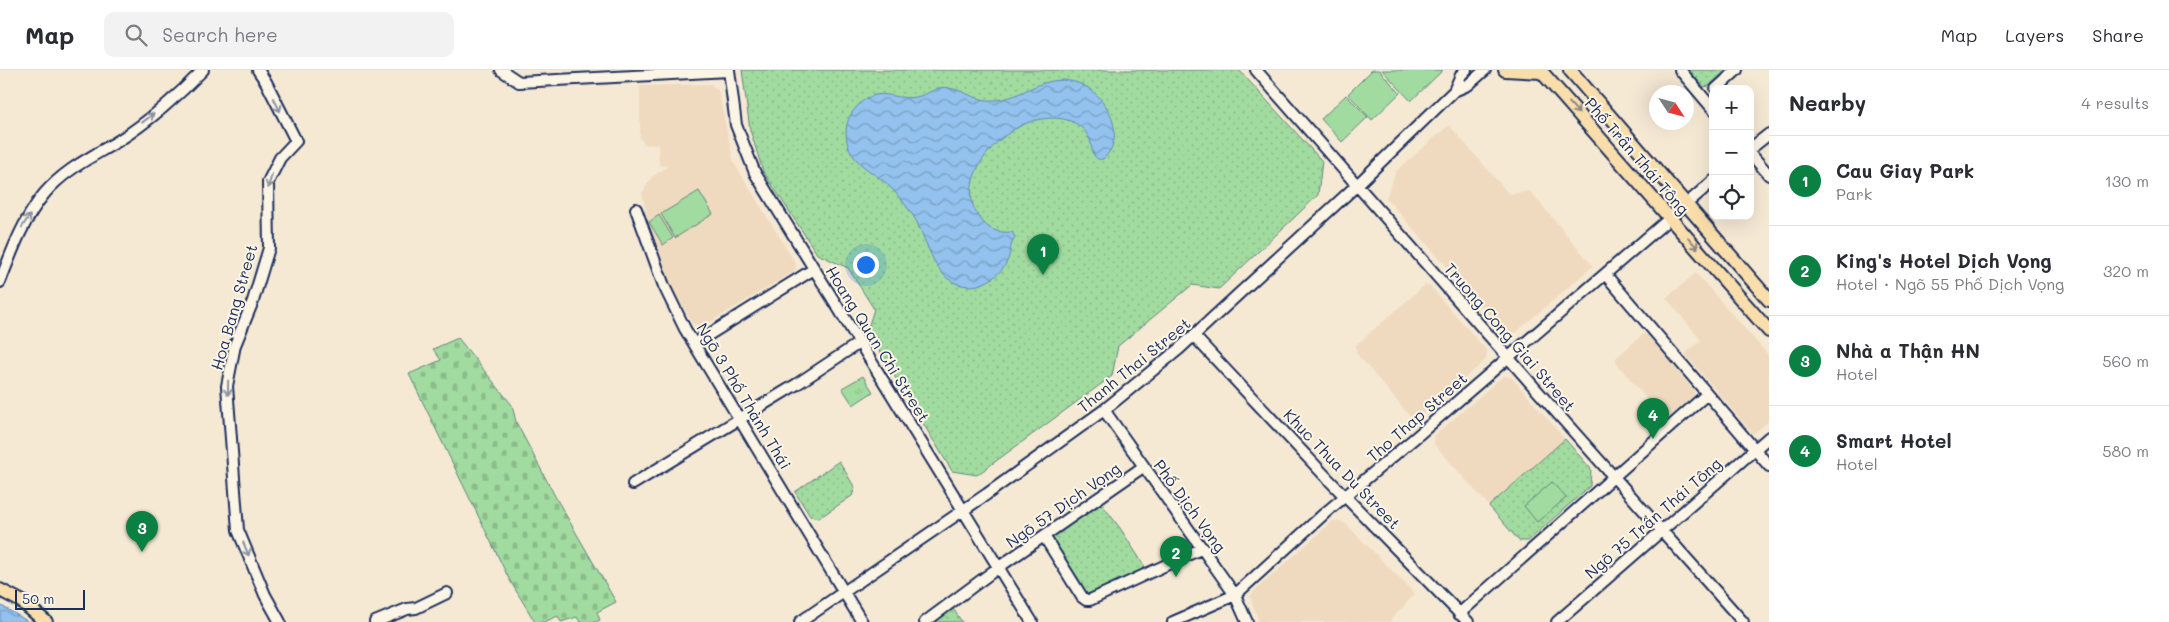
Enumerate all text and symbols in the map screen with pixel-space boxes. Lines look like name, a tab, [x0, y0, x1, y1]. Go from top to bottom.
search box	[104, 12, 454, 57]
text: Map	[25, 19, 74, 50]
icon: search	[122, 21, 150, 49]
text: Search here	[162, 22, 278, 47]
text: Map	[1941, 23, 1977, 47]
text: Layers	[2005, 23, 2064, 47]
text: Share	[2092, 23, 2144, 47]
north arrow	[1649, 85, 1694, 130]
map controls	[1709, 85, 1754, 220]
button: +	[1709, 85, 1754, 130]
text: Nearby	[1789, 89, 1866, 116]
text: 4 results	[2081, 92, 2149, 113]
street label: Phố Trần Thái Tông	[1581, 93, 1694, 219]
one-way arrow	[273, 97, 282, 112]
one-way arrow	[1568, 102, 1579, 115]
one-way arrow	[141, 112, 154, 123]
button: −	[1709, 130, 1754, 175]
text: Cau Giay Park	[1836, 158, 1974, 183]
text: 1	[1801, 170, 1809, 191]
text: 130 m	[2105, 170, 2149, 191]
one-way arrow	[265, 172, 274, 188]
button: locate	[1709, 175, 1754, 220]
text: Park	[1836, 183, 1872, 204]
one-way arrow	[22, 215, 32, 229]
pin: 1	[1027, 234, 1059, 275]
one-way arrow	[1687, 237, 1698, 250]
street label: Hoa Bang Street	[205, 241, 262, 372]
text: King's Hotel Dịch Vọng	[1836, 248, 2052, 273]
your location	[853, 252, 879, 278]
street label: Truong Cong Giai Street	[1440, 258, 1581, 415]
text: 2	[1801, 260, 1809, 281]
text: 320 m	[2103, 260, 2149, 281]
street label: Hoang Quan Chi Street	[822, 262, 935, 426]
text: Hotel · Ngõ 55 Phố Dịch Vọng	[1836, 273, 2064, 294]
street label: Thanh Thai Street	[1073, 312, 1195, 417]
street label: Ngõ 3 Phố Thành Thái	[692, 319, 797, 473]
text: Nhà a Thận HN	[1836, 338, 1980, 363]
text: 3	[1800, 350, 1810, 371]
text: 560 m	[2102, 350, 2149, 371]
text: Hotel	[1836, 363, 1878, 384]
street label: Tho Thap Street	[1362, 367, 1471, 466]
one-way arrow	[223, 380, 232, 396]
pin: 4	[1637, 398, 1669, 439]
street label: Khuc Thua Du Street	[1279, 404, 1405, 533]
text: Smart Hotel	[1836, 428, 1952, 453]
text: 4	[1800, 440, 1810, 461]
text: 580 m	[2102, 440, 2149, 461]
street label: Ngõ 75 Trần Thái Tông	[1580, 452, 1725, 583]
text: Hotel	[1836, 453, 1878, 474]
street label: Phố Dịch Vọng	[1150, 455, 1231, 556]
street label: Ngõ 57 Dịch Vọng	[1001, 457, 1124, 552]
pin: 3	[126, 511, 158, 552]
pin: 2	[1160, 536, 1192, 577]
one-way arrow	[242, 541, 252, 556]
scale bar	[15, 587, 85, 610]
text: 50 m	[22, 589, 54, 608]

